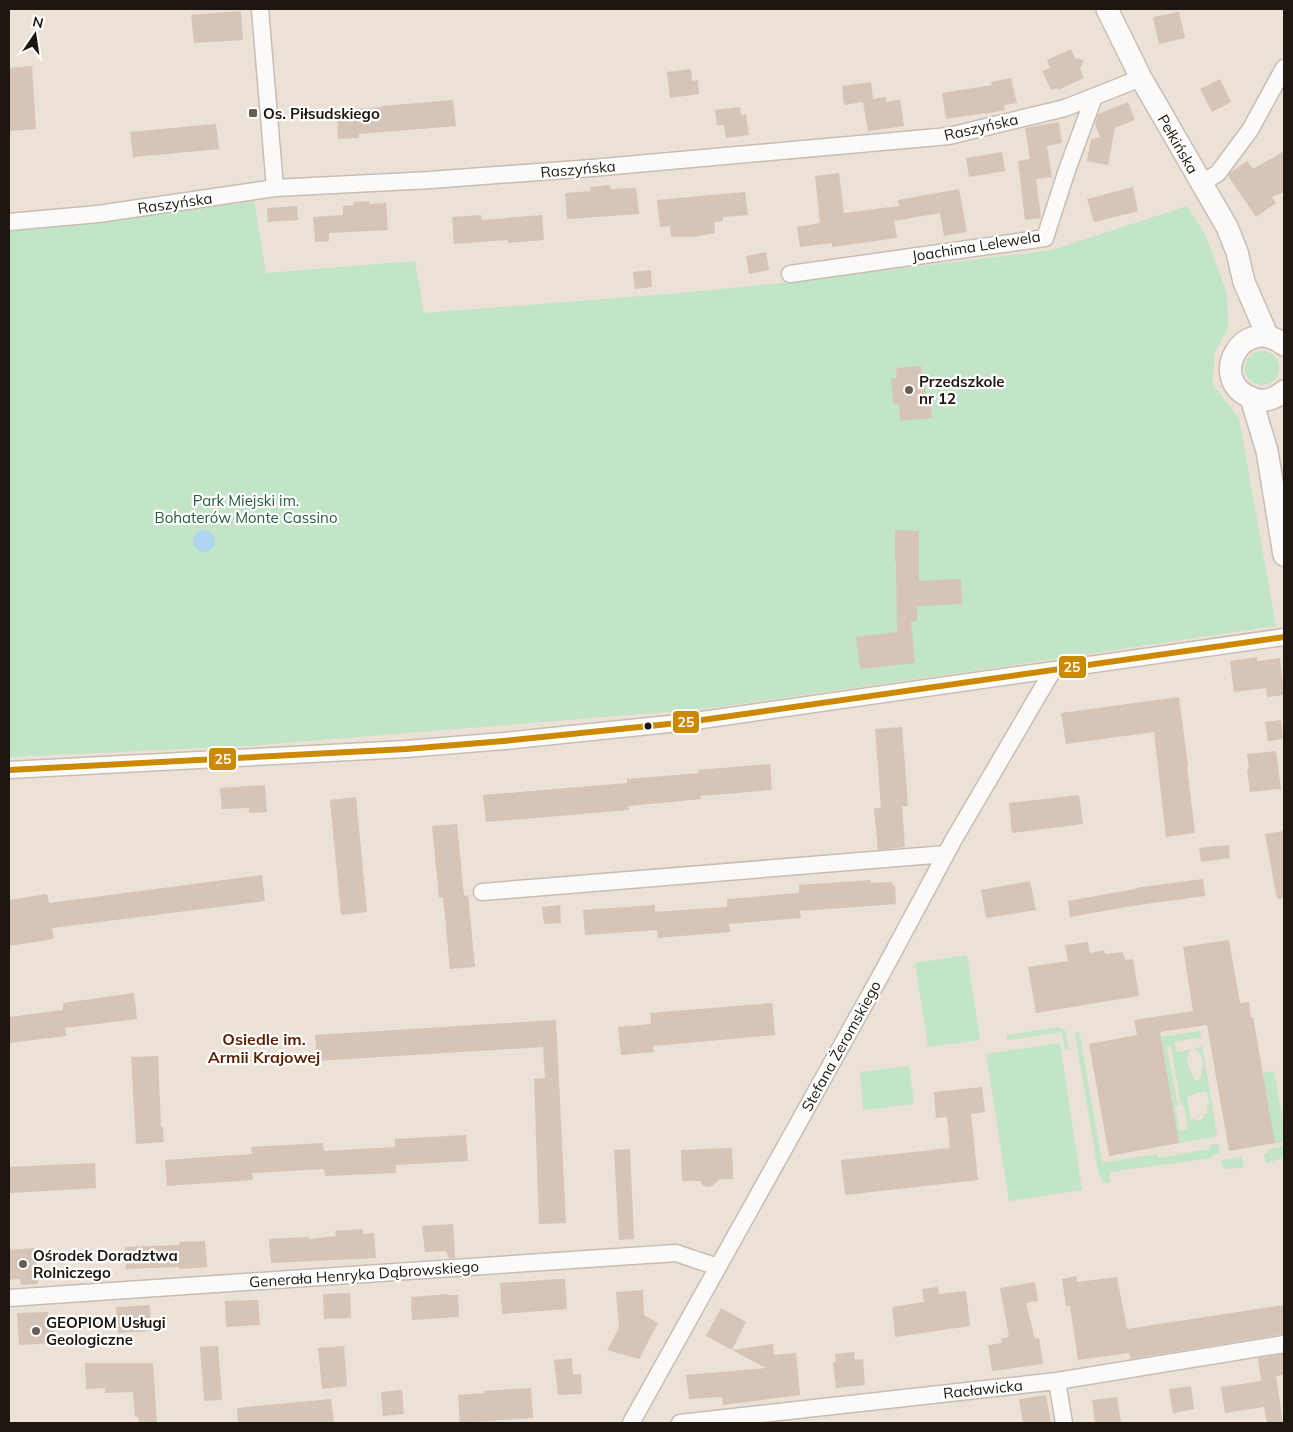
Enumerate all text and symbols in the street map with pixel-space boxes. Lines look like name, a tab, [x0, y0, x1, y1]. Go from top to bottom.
north arrow	[10, 10, 60, 60]
text: N	[31, 12, 45, 32]
place label: Os. Piłsudskiego	[263, 104, 380, 123]
marker: Os. Piłsudskiego	[247, 107, 259, 119]
street label: Raszyńska	[942, 109, 1020, 145]
street label: Pełkińska	[1153, 111, 1203, 177]
street label: Raszyńska	[540, 156, 616, 182]
street label: Raszyńska	[136, 188, 214, 218]
street label: Joachima Lelewela	[910, 226, 1042, 266]
place label: Przedszkole nr 12	[919, 372, 1005, 408]
marker: Przedszkole nr 12	[903, 384, 915, 396]
park label: Park Miejski im. Bohaterów Monte Cassino	[155, 491, 337, 527]
line badge: 25	[1058, 655, 1087, 679]
text: 25	[1064, 658, 1080, 676]
line badge: 25	[672, 710, 700, 734]
text: 25	[678, 713, 694, 731]
unlabelled marker	[643, 721, 653, 731]
line badge: 25	[208, 747, 237, 771]
text: 25	[215, 750, 231, 768]
street label: Stefana Żeromskiego	[797, 977, 885, 1115]
district label: Osiedle im. Armii Krajowej	[208, 1029, 320, 1067]
place label: Ośrodek Doradztwa Rolniczego	[33, 1246, 178, 1282]
street label: Generała Henryka Dąbrowskiego	[249, 1256, 479, 1292]
marker: Ośrodek Doradztwa Rolniczego	[17, 1258, 29, 1270]
place label: GEOPIOM Usługi Geologiczne	[46, 1313, 166, 1349]
marker: GEOPIOM Usługi Geologiczne	[30, 1325, 42, 1337]
street label: Racławicka	[942, 1375, 1024, 1403]

